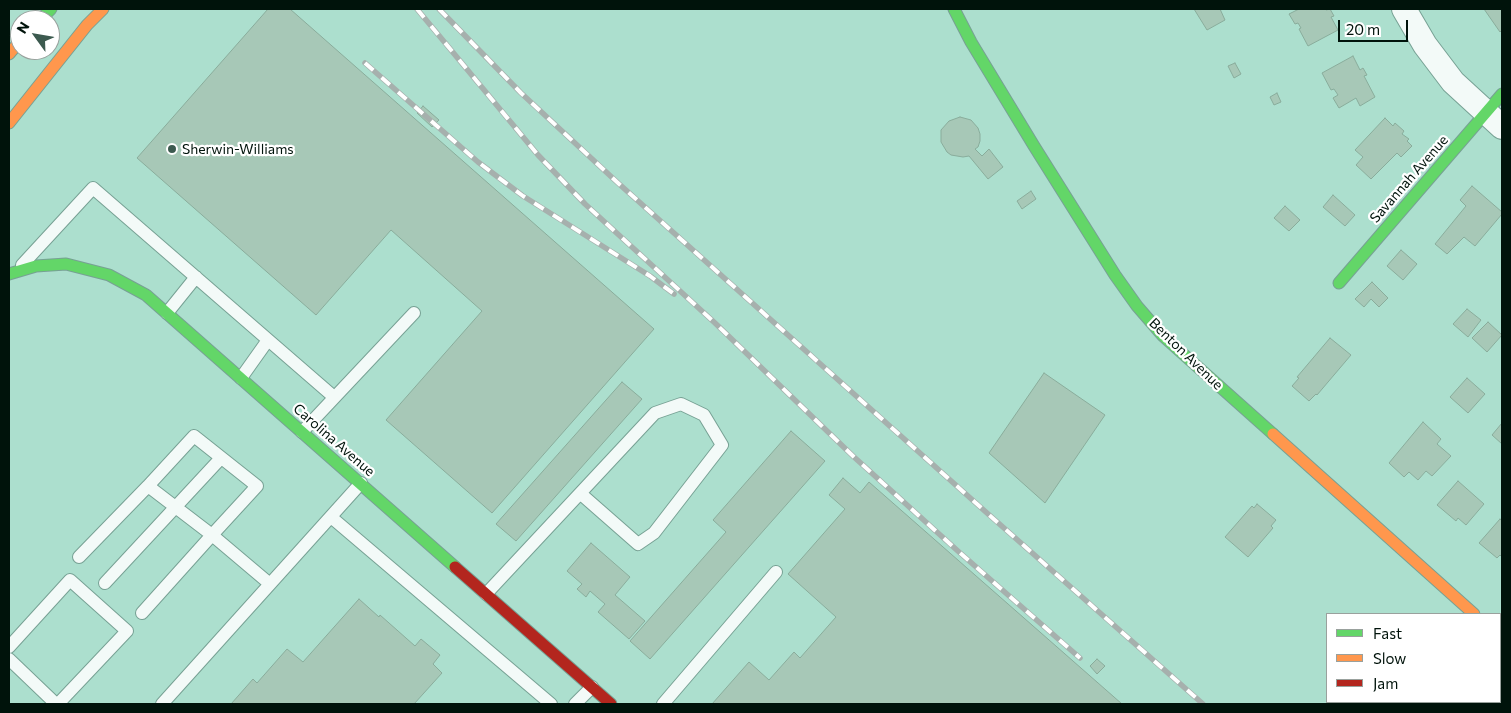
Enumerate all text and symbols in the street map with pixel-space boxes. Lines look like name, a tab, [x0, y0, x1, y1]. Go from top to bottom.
north arrow	[10, 10, 60, 60]
scale bar	[1341, 10, 1411, 42]
text: N	[13, 18, 33, 36]
text: 20 m	[1346, 20, 1380, 38]
street label: Savannah Avenue	[1366, 132, 1452, 226]
place label: Sherwin-Williams	[182, 141, 294, 157]
marker: Sherwin-Williams	[166, 143, 178, 155]
street label: Benton Avenue	[1146, 315, 1226, 393]
street label: Carolina Avenue	[290, 400, 378, 480]
legend	[1326, 613, 1501, 703]
text: Fast	[1373, 624, 1402, 642]
text: Slow	[1373, 649, 1406, 667]
text: Jam	[1373, 674, 1398, 692]

